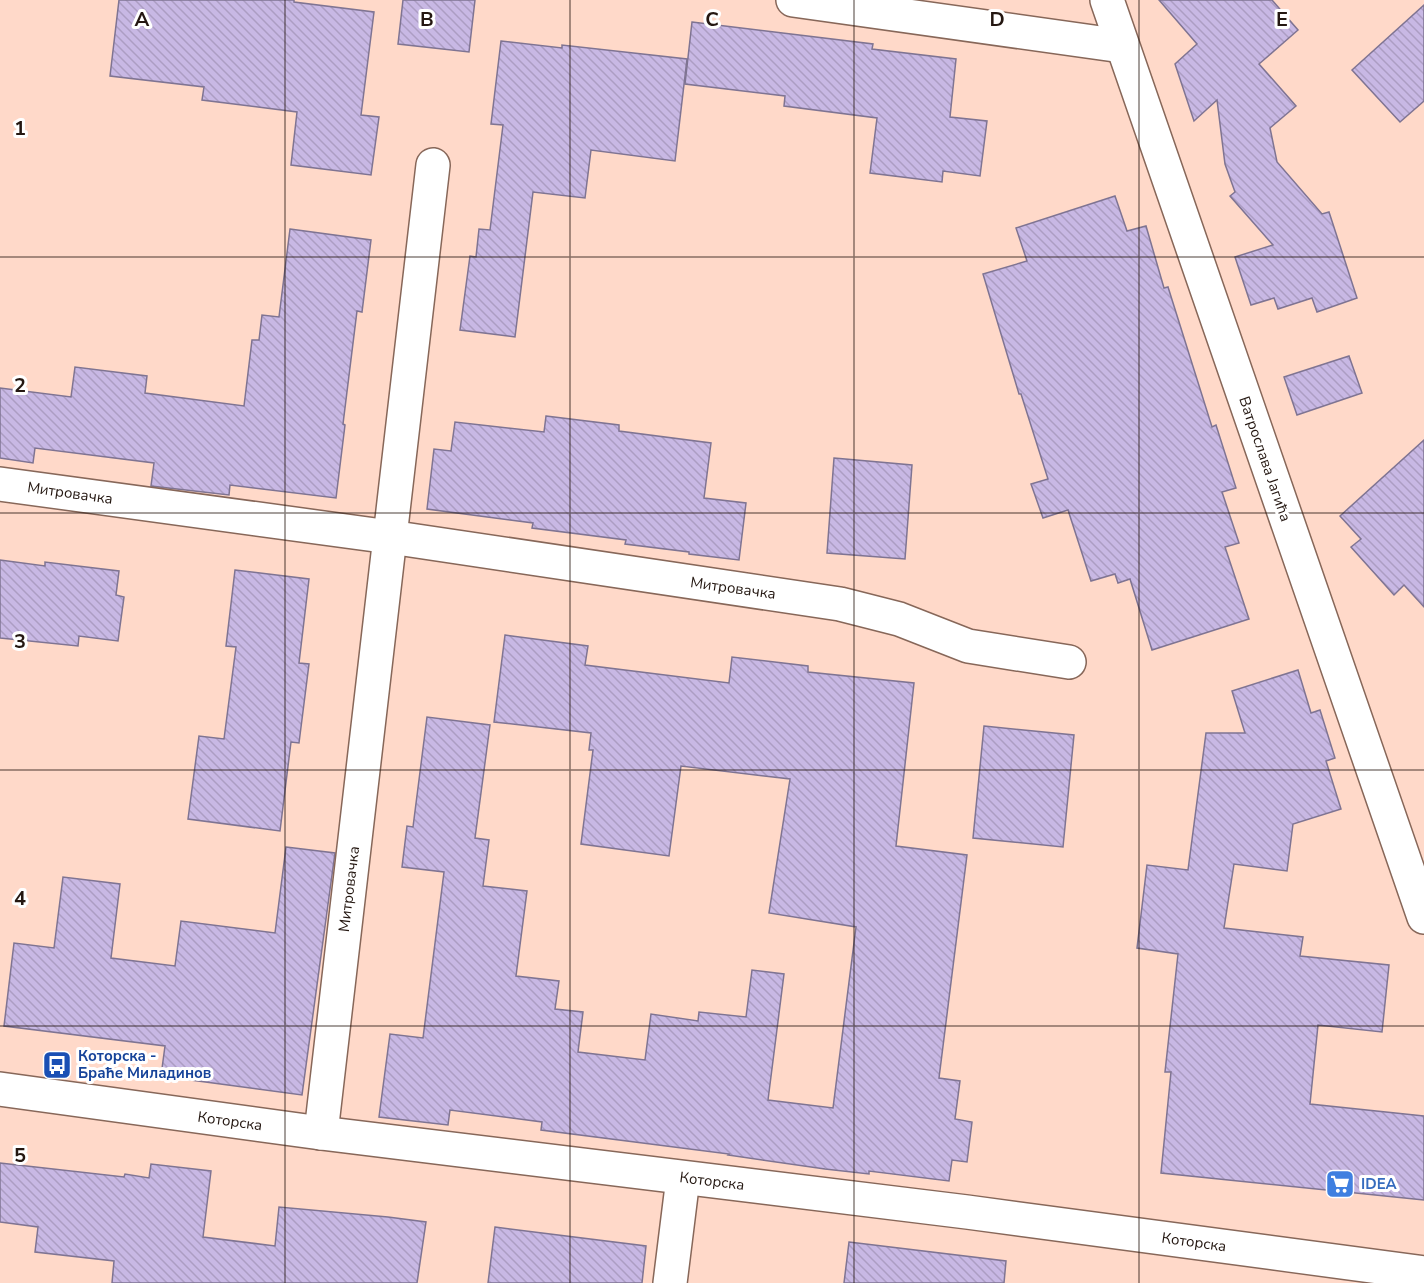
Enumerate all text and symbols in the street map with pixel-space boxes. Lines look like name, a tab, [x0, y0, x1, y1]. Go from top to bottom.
text: A	[135, 6, 150, 33]
text: B	[420, 6, 434, 33]
text: C	[705, 6, 719, 33]
text: D	[989, 6, 1005, 33]
text: E	[1276, 6, 1288, 33]
text: 1	[14, 115, 26, 142]
text: 2	[14, 372, 26, 399]
street label: Ватрослава Јагића	[1234, 394, 1296, 524]
street label: Митровачка	[26, 477, 114, 509]
street label: Митровачка	[689, 572, 777, 604]
text: 3	[14, 628, 26, 655]
street label: Митровачка	[334, 845, 364, 933]
text: 4	[14, 885, 26, 912]
place label: Которска - Браће Миладинов	[78, 1046, 211, 1083]
bus stop icon: Которска - Браће Миладинов	[41, 1049, 73, 1081]
street label: Которска	[196, 1107, 264, 1135]
text: 5	[14, 1142, 26, 1169]
street label: Которска	[678, 1167, 746, 1195]
supermarket icon: IDEA	[1324, 1168, 1356, 1200]
place label: IDEA	[1361, 1174, 1397, 1194]
street label: Которска	[1160, 1228, 1228, 1256]

